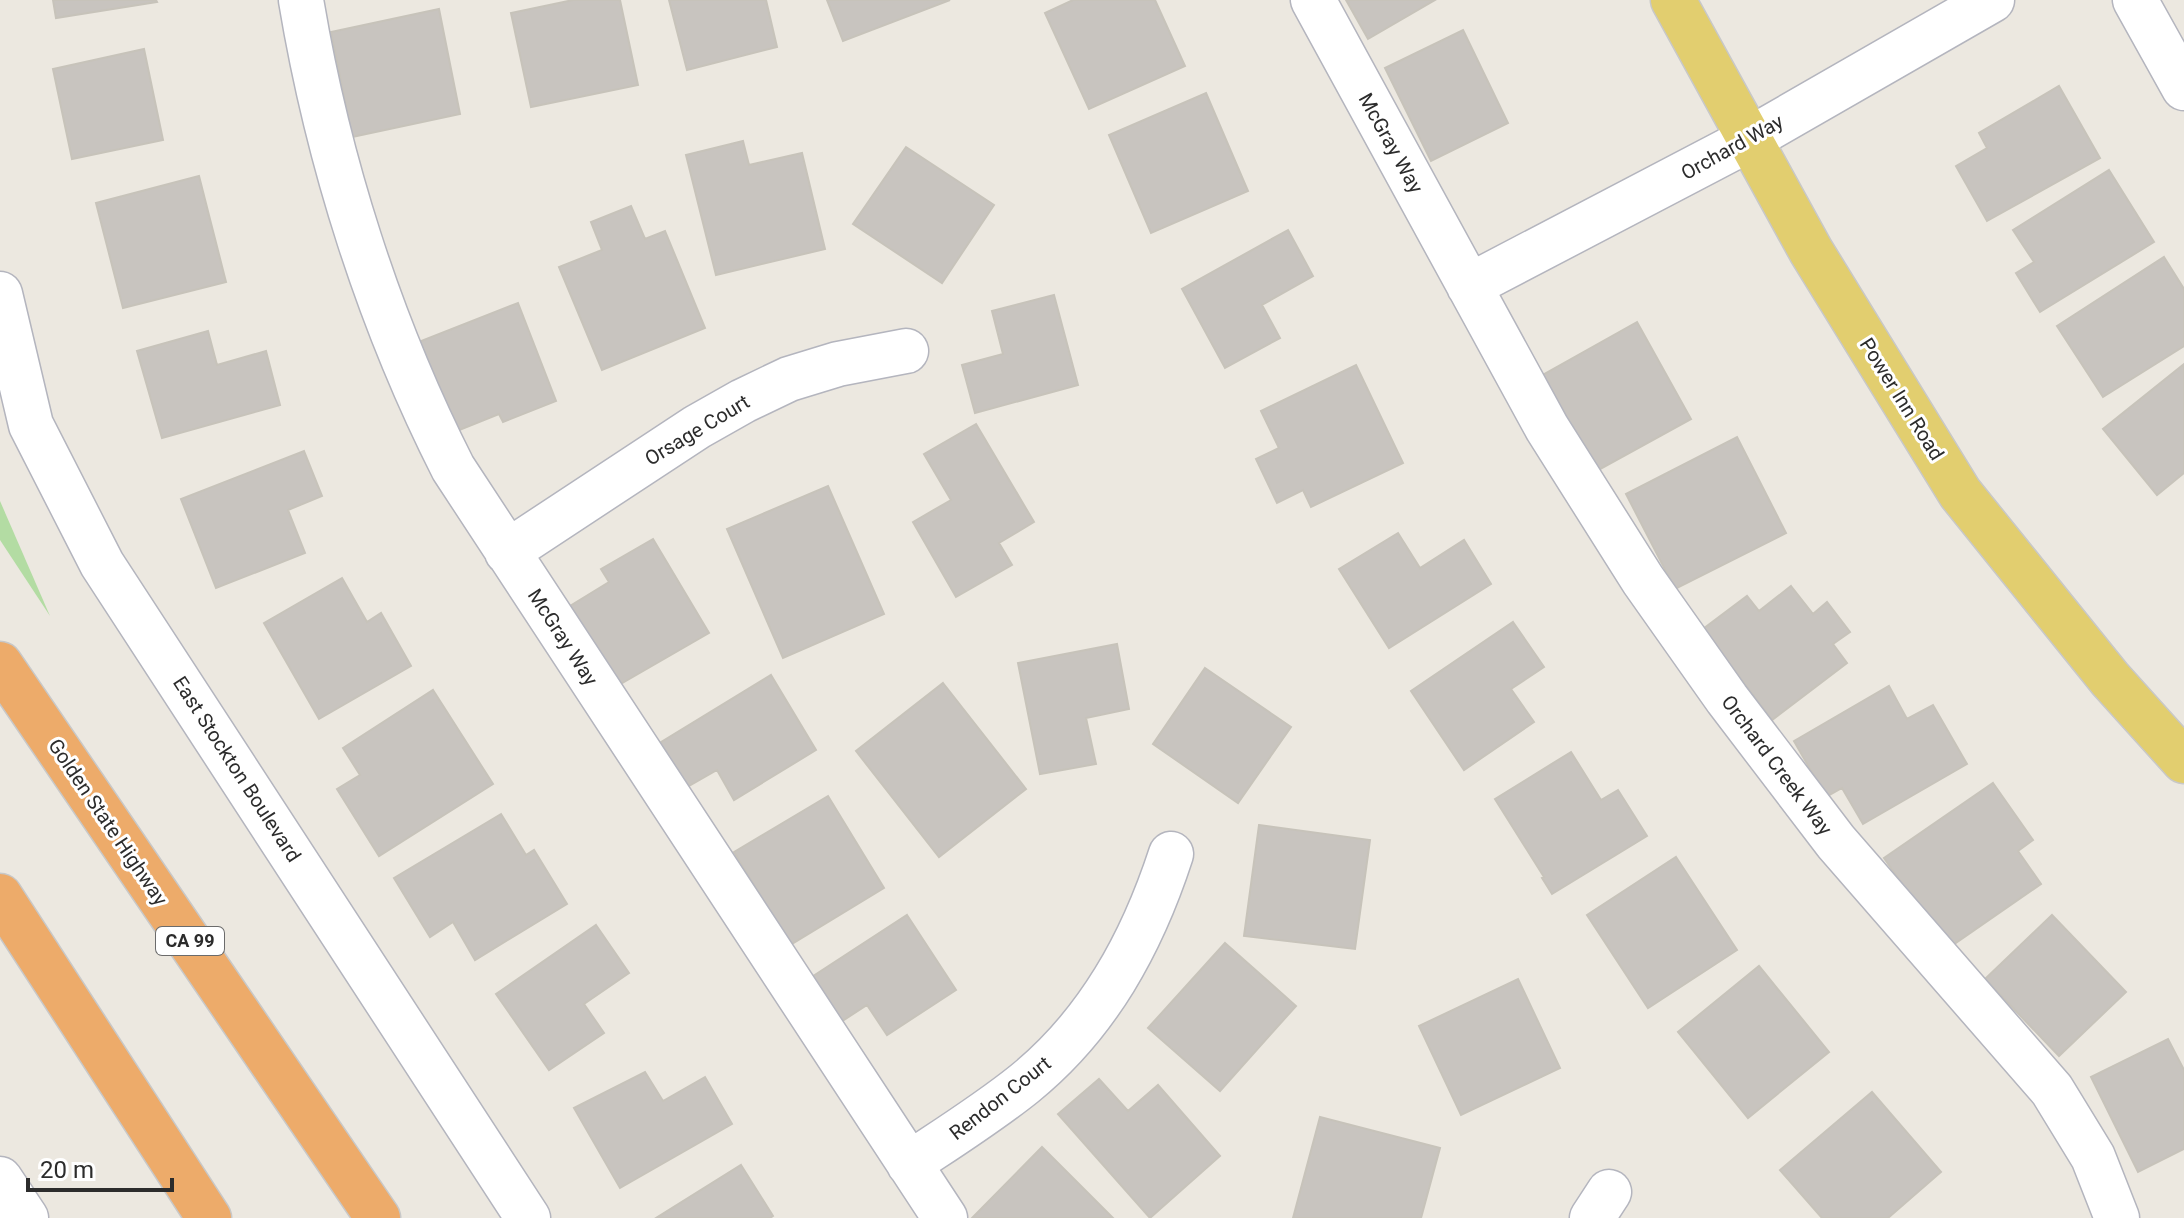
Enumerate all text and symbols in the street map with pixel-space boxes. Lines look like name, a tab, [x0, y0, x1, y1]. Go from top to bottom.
street label: McGray Way	[1354, 89, 1429, 198]
street label: Orchard Way	[1677, 109, 1788, 185]
street label: Power Inn Road	[1855, 333, 1949, 465]
street label: Orsage Court	[640, 389, 754, 471]
street label: McGray Way	[523, 584, 604, 690]
street label: East Stockton Boulevard	[168, 672, 306, 866]
street label: Orchard Creek Way	[1717, 690, 1838, 840]
street label: Golden State Highway	[43, 734, 173, 910]
road number: CA 99	[156, 927, 224, 955]
street label: Rendon Court	[945, 1051, 1055, 1145]
scale bar	[28, 1142, 172, 1192]
text: 20 m	[40, 1156, 94, 1184]

